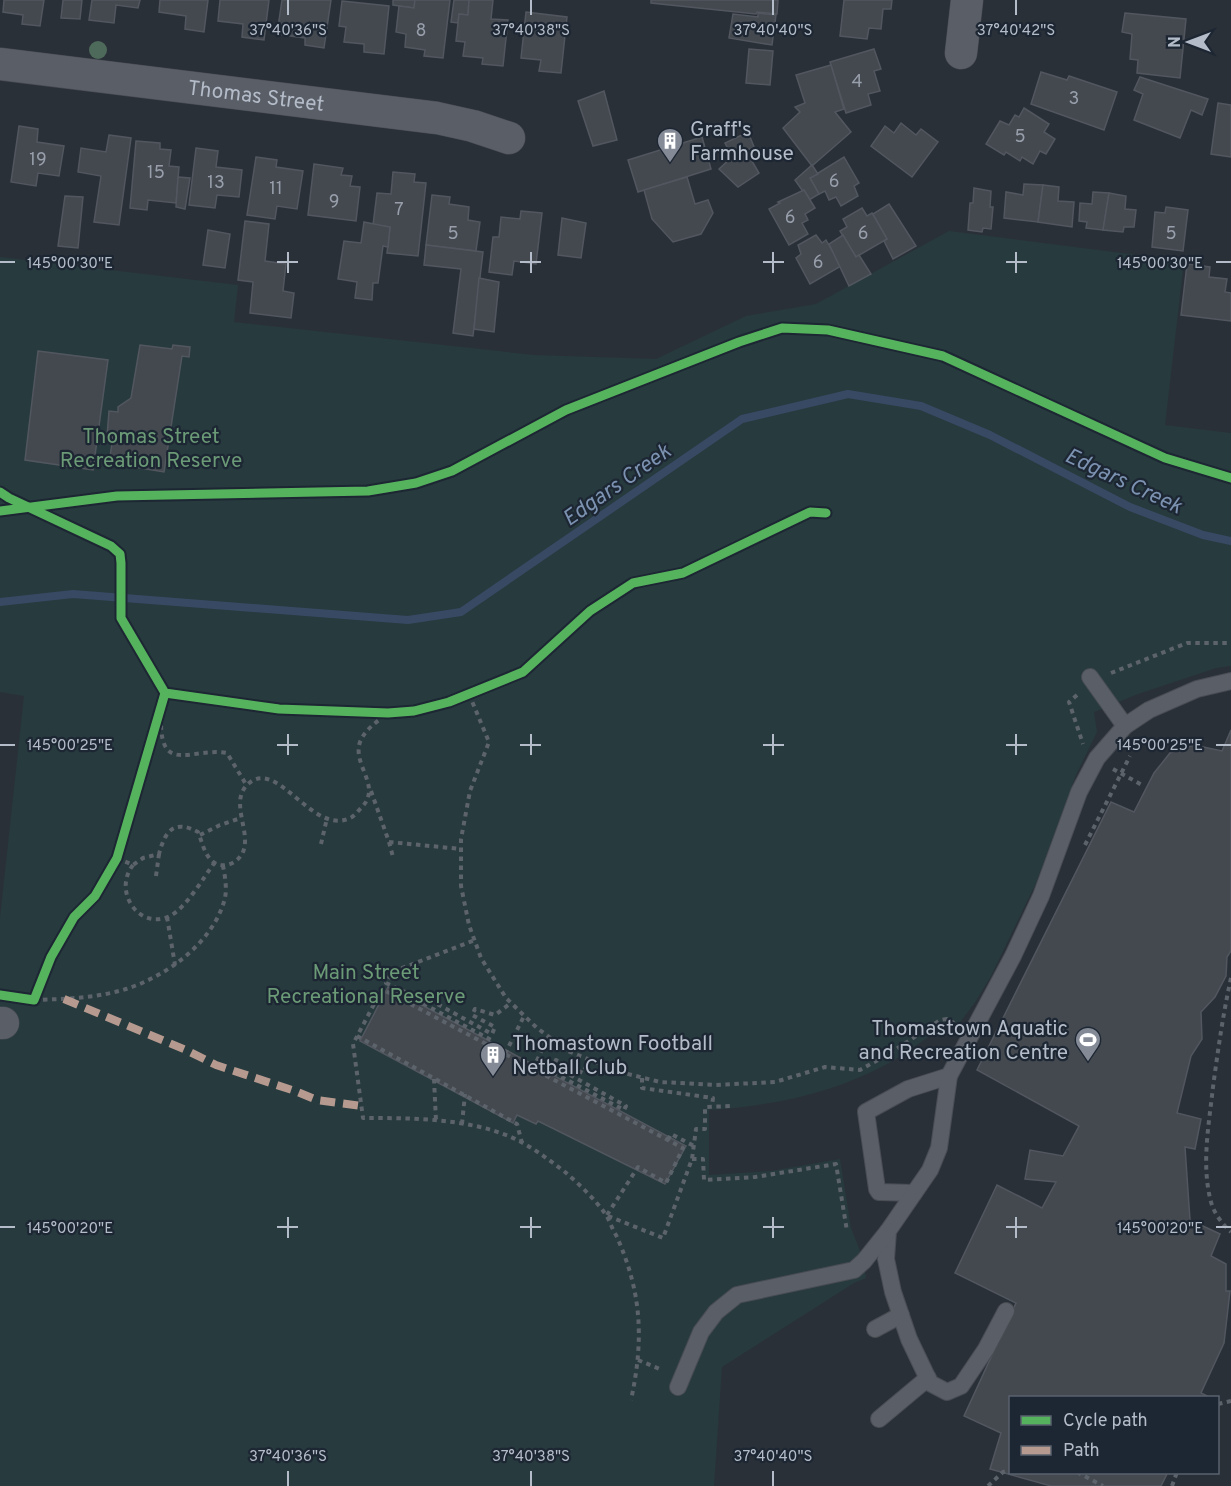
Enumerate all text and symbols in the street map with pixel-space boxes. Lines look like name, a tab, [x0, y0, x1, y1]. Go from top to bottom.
north arrow	[1159, 12, 1219, 72]
house number: 8	[416, 20, 427, 43]
text: 37°40'36"S	[249, 22, 327, 41]
text: 37°40'38"S	[492, 22, 570, 41]
text: 37°40'40"S	[734, 22, 812, 41]
text: 37°40'42"S	[977, 22, 1055, 41]
text: N	[1166, 36, 1186, 48]
house number: 4	[851, 71, 863, 94]
street label: Thomas Street	[186, 75, 326, 119]
house number: 3	[1069, 88, 1079, 111]
place label: Graff's Farmhouse	[690, 117, 794, 168]
building icon: Graff's Farmhouse	[655, 126, 685, 164]
house number: 5	[1014, 126, 1026, 149]
house number: 19	[29, 149, 47, 172]
house number: 15	[147, 162, 165, 185]
house number: 6	[829, 171, 839, 194]
house number: 13	[207, 172, 225, 195]
house number: 11	[269, 178, 283, 201]
house number: 9	[329, 191, 339, 214]
house number: 7	[394, 199, 404, 222]
house number: 6	[785, 207, 795, 230]
house number: 5	[447, 223, 459, 246]
house number: 6	[858, 223, 868, 246]
house number: 5	[1165, 223, 1177, 246]
house number: 6	[813, 252, 823, 275]
text: 145°00'30"E	[27, 255, 113, 274]
text: 145°00'30"E	[1117, 255, 1203, 274]
park label: Thomas Street Recreation Reserve	[60, 424, 242, 475]
water label: Edgars Creek	[558, 438, 678, 533]
water label: Edgars Creek	[1060, 443, 1187, 522]
text: 145°00'25"E	[27, 737, 113, 756]
text: 145°00'25"E	[1117, 737, 1203, 756]
park label: Main Street Recreational Reserve	[266, 960, 466, 1011]
place label: Thomastown Aquatic and Recreation Centre	[859, 1016, 1068, 1067]
sports icon: Thomastown Aquatic and Recreation Centre	[1073, 1025, 1103, 1063]
place label: Thomastown Football Netball Club	[512, 1031, 713, 1082]
building icon: Thomastown Football Netball Club	[478, 1040, 508, 1078]
text: 145°00'20"E	[27, 1220, 113, 1239]
text: 145°00'20"E	[1117, 1220, 1203, 1239]
legend	[1009, 1396, 1219, 1474]
text: Cycle path	[1063, 1410, 1148, 1433]
text: Path	[1063, 1440, 1100, 1463]
text: 37°40'36"S	[249, 1448, 327, 1467]
text: 37°40'38"S	[492, 1448, 570, 1467]
text: 37°40'40"S	[734, 1448, 812, 1467]

